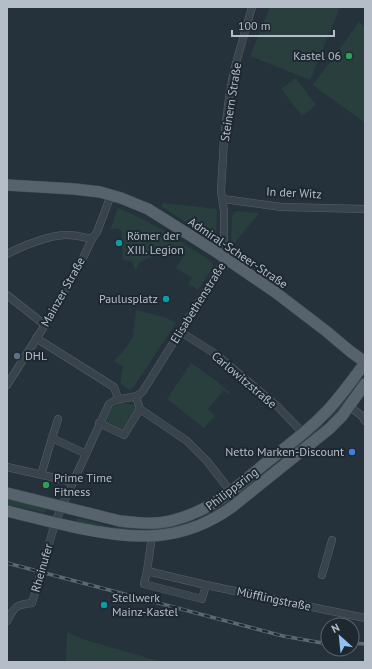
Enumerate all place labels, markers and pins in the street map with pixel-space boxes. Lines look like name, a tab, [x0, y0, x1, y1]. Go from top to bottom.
place label: Kastel 06	[293, 48, 341, 63]
marker: Kastel 06	[344, 51, 354, 61]
place label: Römer der XIII. Legion	[127, 228, 184, 257]
marker: Römer der XIII. Legion	[114, 238, 124, 248]
place label: Paulusplatz	[99, 291, 158, 306]
marker: Paulusplatz	[161, 294, 171, 304]
place label: DHL	[25, 348, 47, 363]
marker: DHL	[12, 351, 22, 361]
place label: Netto Marken-Discount	[225, 444, 344, 459]
marker: Netto Marken-Discount	[347, 447, 357, 457]
place label: Prime Time Fitness	[54, 470, 112, 499]
marker: Prime Time Fitness	[41, 480, 51, 490]
place label: Stellwerk Mainz-Kastel	[112, 590, 178, 619]
marker: Stellwerk Mainz-Kastel	[99, 600, 109, 610]

